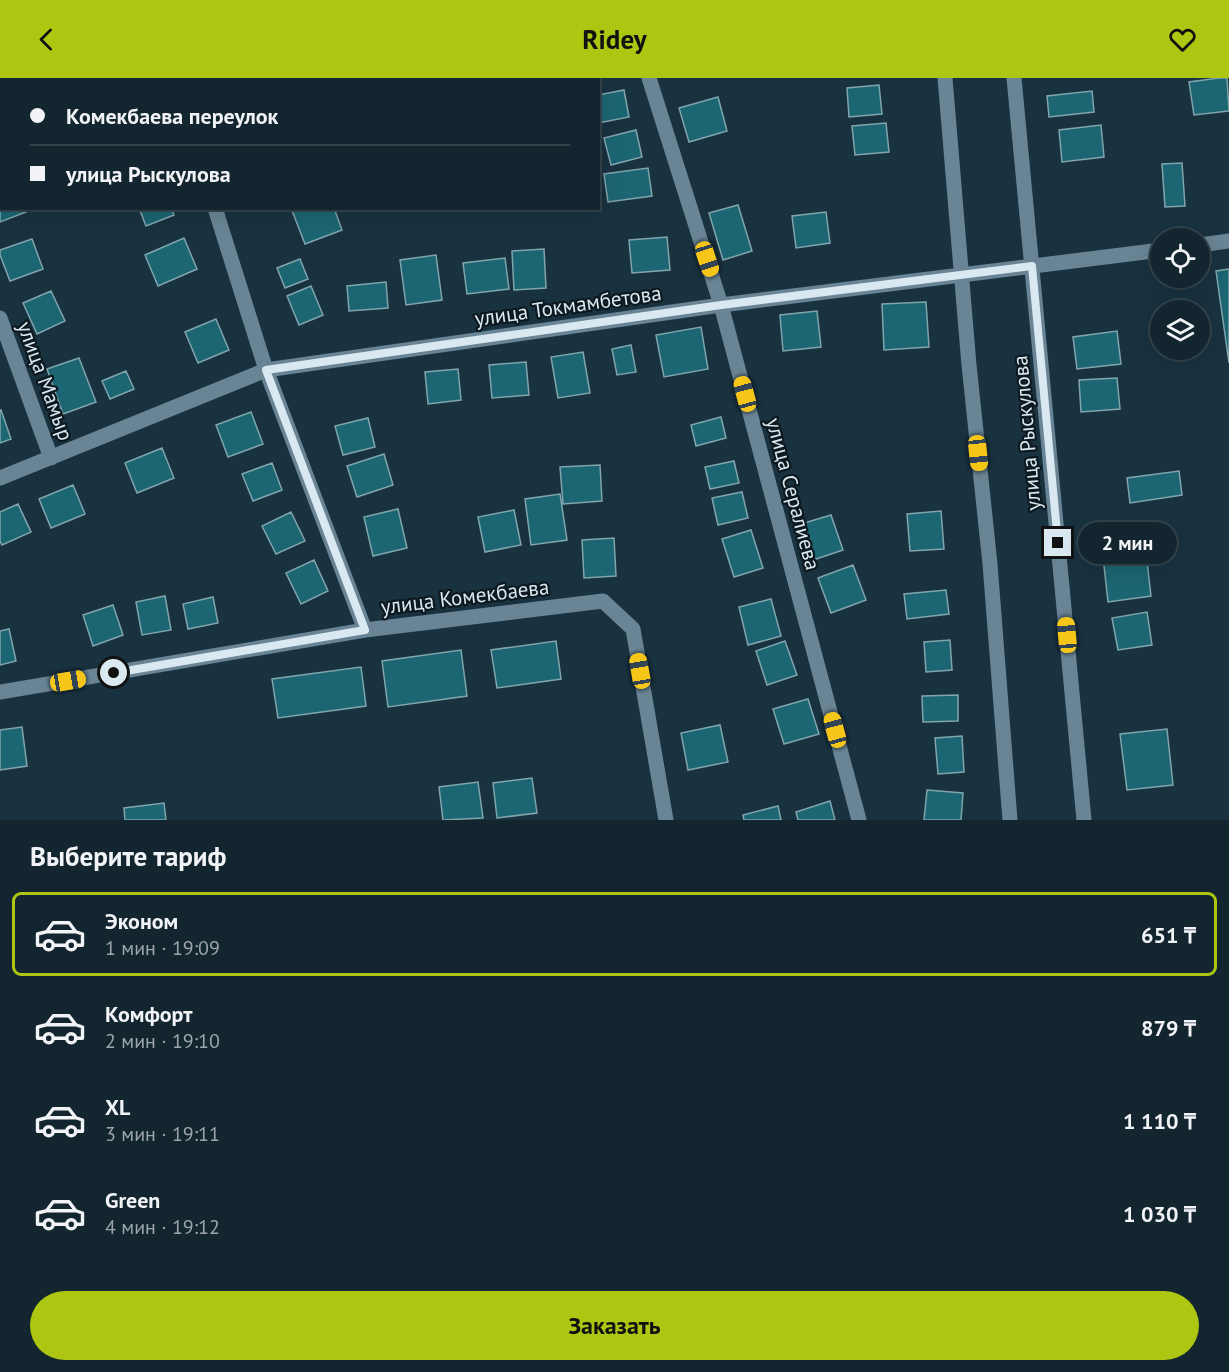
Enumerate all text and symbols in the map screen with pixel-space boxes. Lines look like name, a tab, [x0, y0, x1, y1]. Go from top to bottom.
text: Ridey	[582, 22, 647, 56]
icon: back	[30, 23, 63, 56]
icon: heart	[1166, 23, 1199, 56]
text: Комекбаева переулок	[66, 102, 278, 130]
text: улица Рыскулова	[66, 160, 231, 188]
map controls	[1150, 228, 1210, 360]
button: locate	[1150, 228, 1210, 288]
car	[693, 239, 721, 279]
street label: улица Токмамбетова	[473, 279, 663, 332]
button: layers	[1150, 300, 1210, 360]
street label: улица Мамыр	[11, 318, 80, 444]
street label: улица Рыскулова	[1006, 354, 1047, 512]
car	[732, 374, 758, 414]
street label: улица Сералиева	[760, 415, 827, 573]
car	[967, 434, 989, 472]
callout: 2 мин	[1079, 522, 1178, 564]
route end	[1044, 529, 1071, 556]
text: 2 мин	[1102, 530, 1153, 556]
street label: улица Комекбаева	[379, 573, 551, 620]
car	[1056, 616, 1078, 654]
car	[628, 652, 652, 690]
route start	[100, 659, 127, 686]
car	[49, 669, 87, 693]
car	[822, 710, 848, 750]
text: Выберите тариф	[30, 839, 226, 873]
icon: car	[33, 907, 87, 961]
text: Эконом	[105, 907, 178, 935]
text: 651 ₸	[1141, 921, 1196, 949]
text: 1 мин · 19:09	[105, 935, 220, 961]
icon: car	[33, 1000, 87, 1054]
text: Комфорт	[105, 1000, 193, 1028]
text: 879 ₸	[1141, 1014, 1196, 1042]
text: 2 мин · 19:10	[105, 1028, 220, 1054]
icon: car	[33, 1093, 87, 1147]
text: XL	[105, 1093, 130, 1121]
text: 1 110 ₸	[1123, 1107, 1196, 1135]
text: 3 мин · 19:11	[105, 1121, 220, 1147]
icon: car	[33, 1186, 87, 1240]
text: Green	[105, 1186, 160, 1214]
text: 1 030 ₸	[1123, 1200, 1196, 1228]
text: 4 мин · 19:12	[105, 1214, 220, 1240]
button: Заказать	[30, 1291, 1199, 1360]

